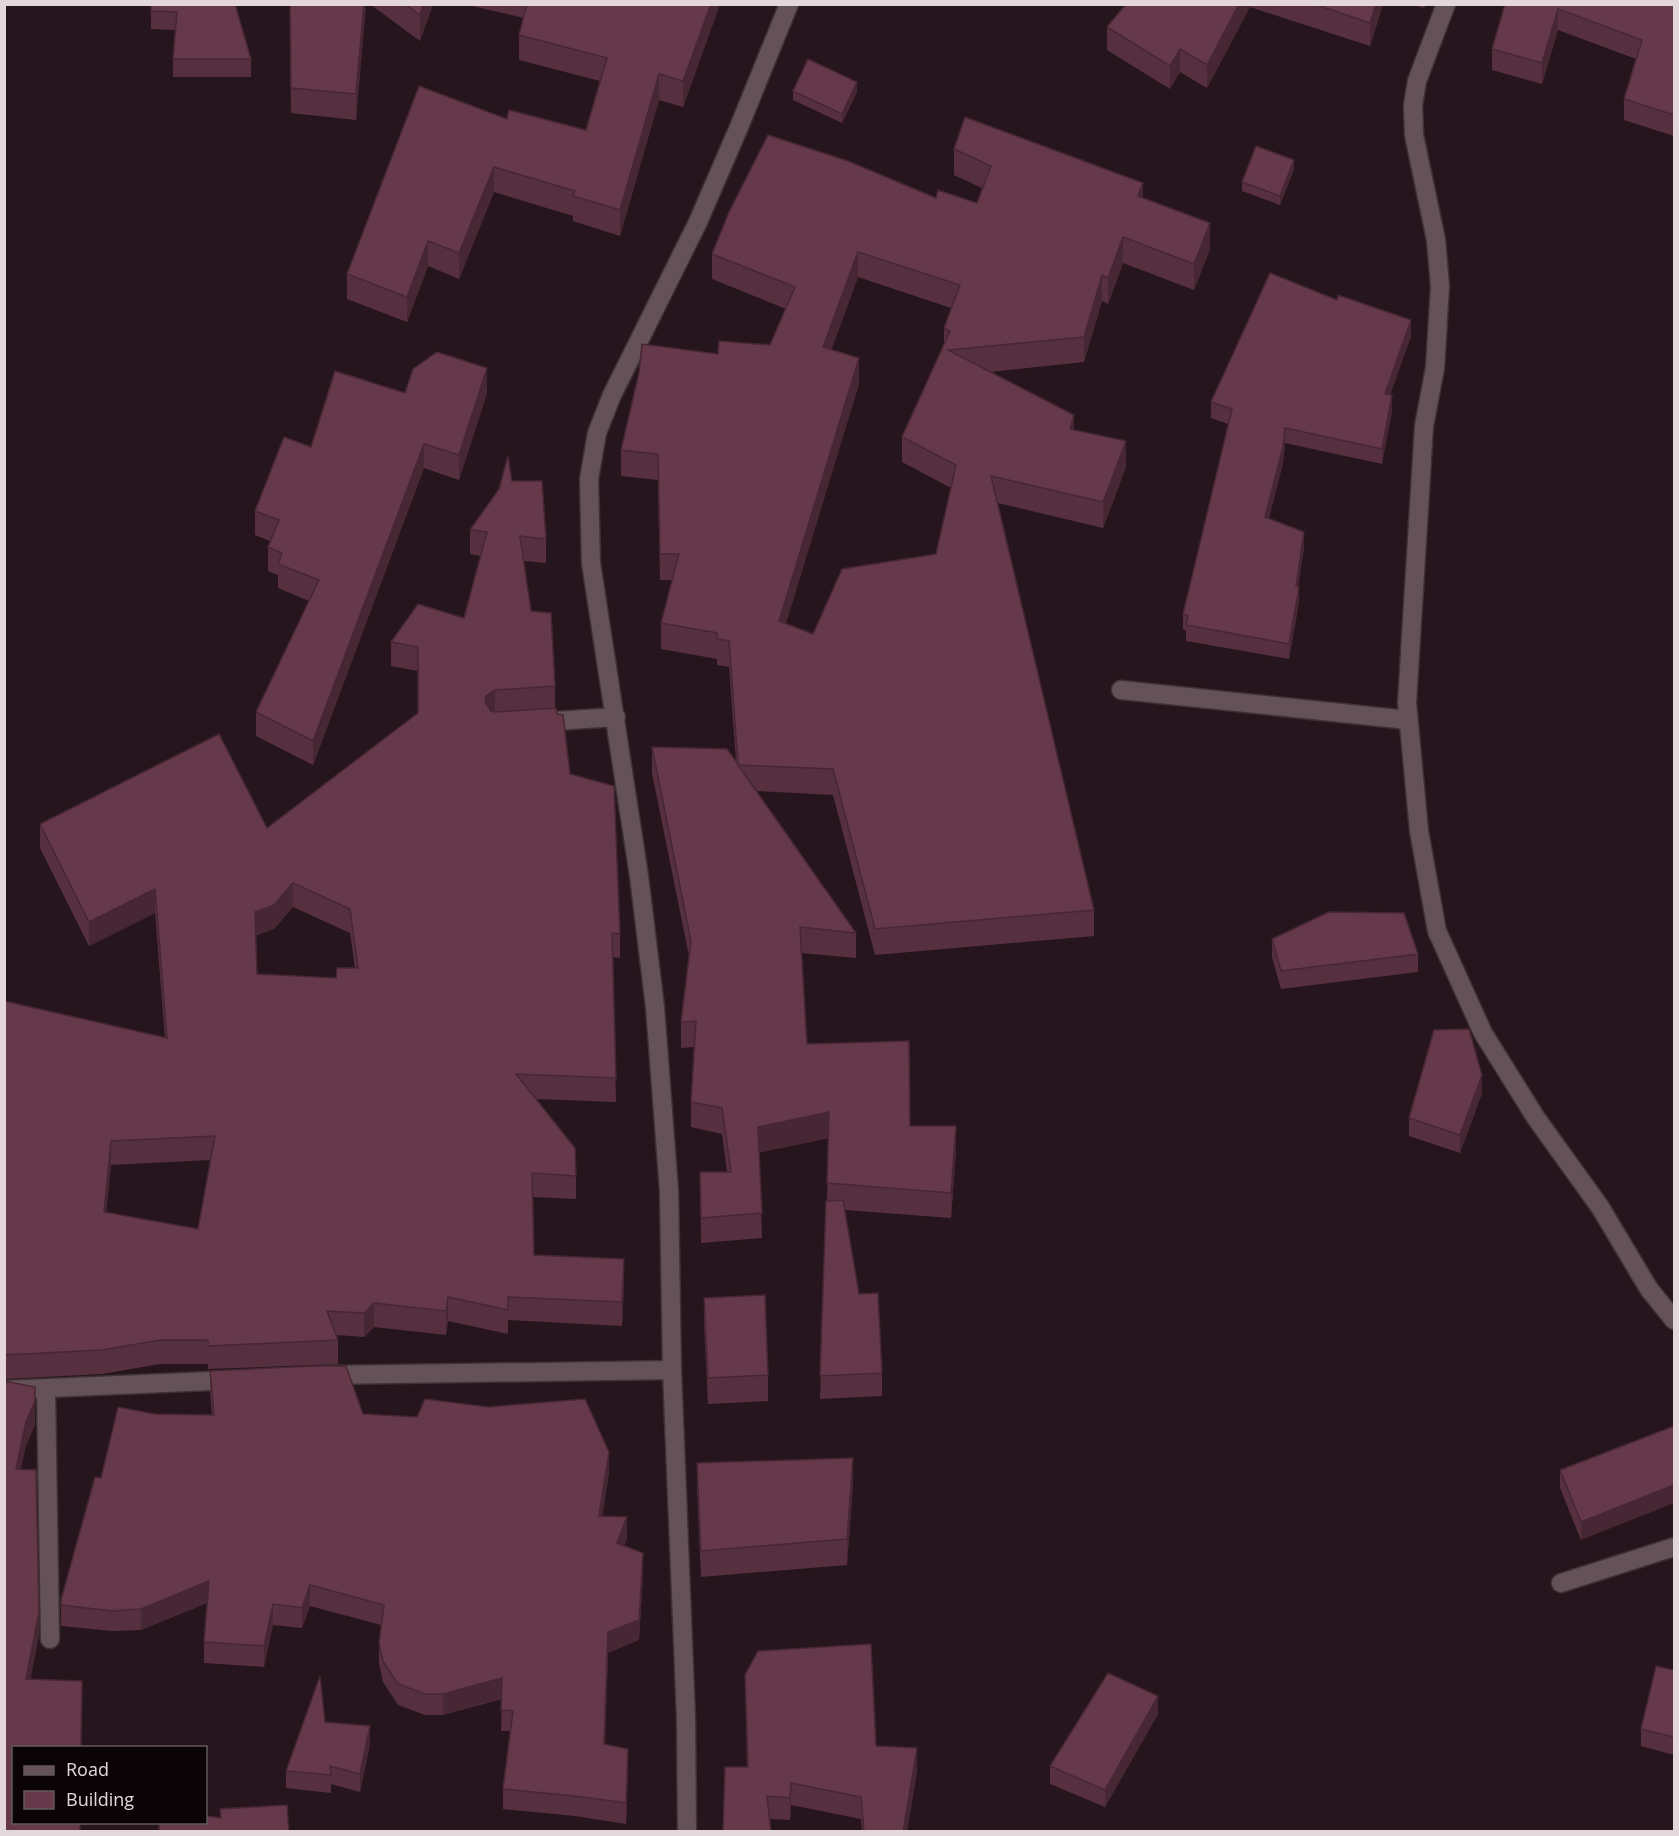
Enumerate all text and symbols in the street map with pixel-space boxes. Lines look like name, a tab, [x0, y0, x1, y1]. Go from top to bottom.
legend	[12, 1746, 207, 1824]
text: Road	[66, 1757, 109, 1781]
text: Building	[66, 1787, 134, 1811]

